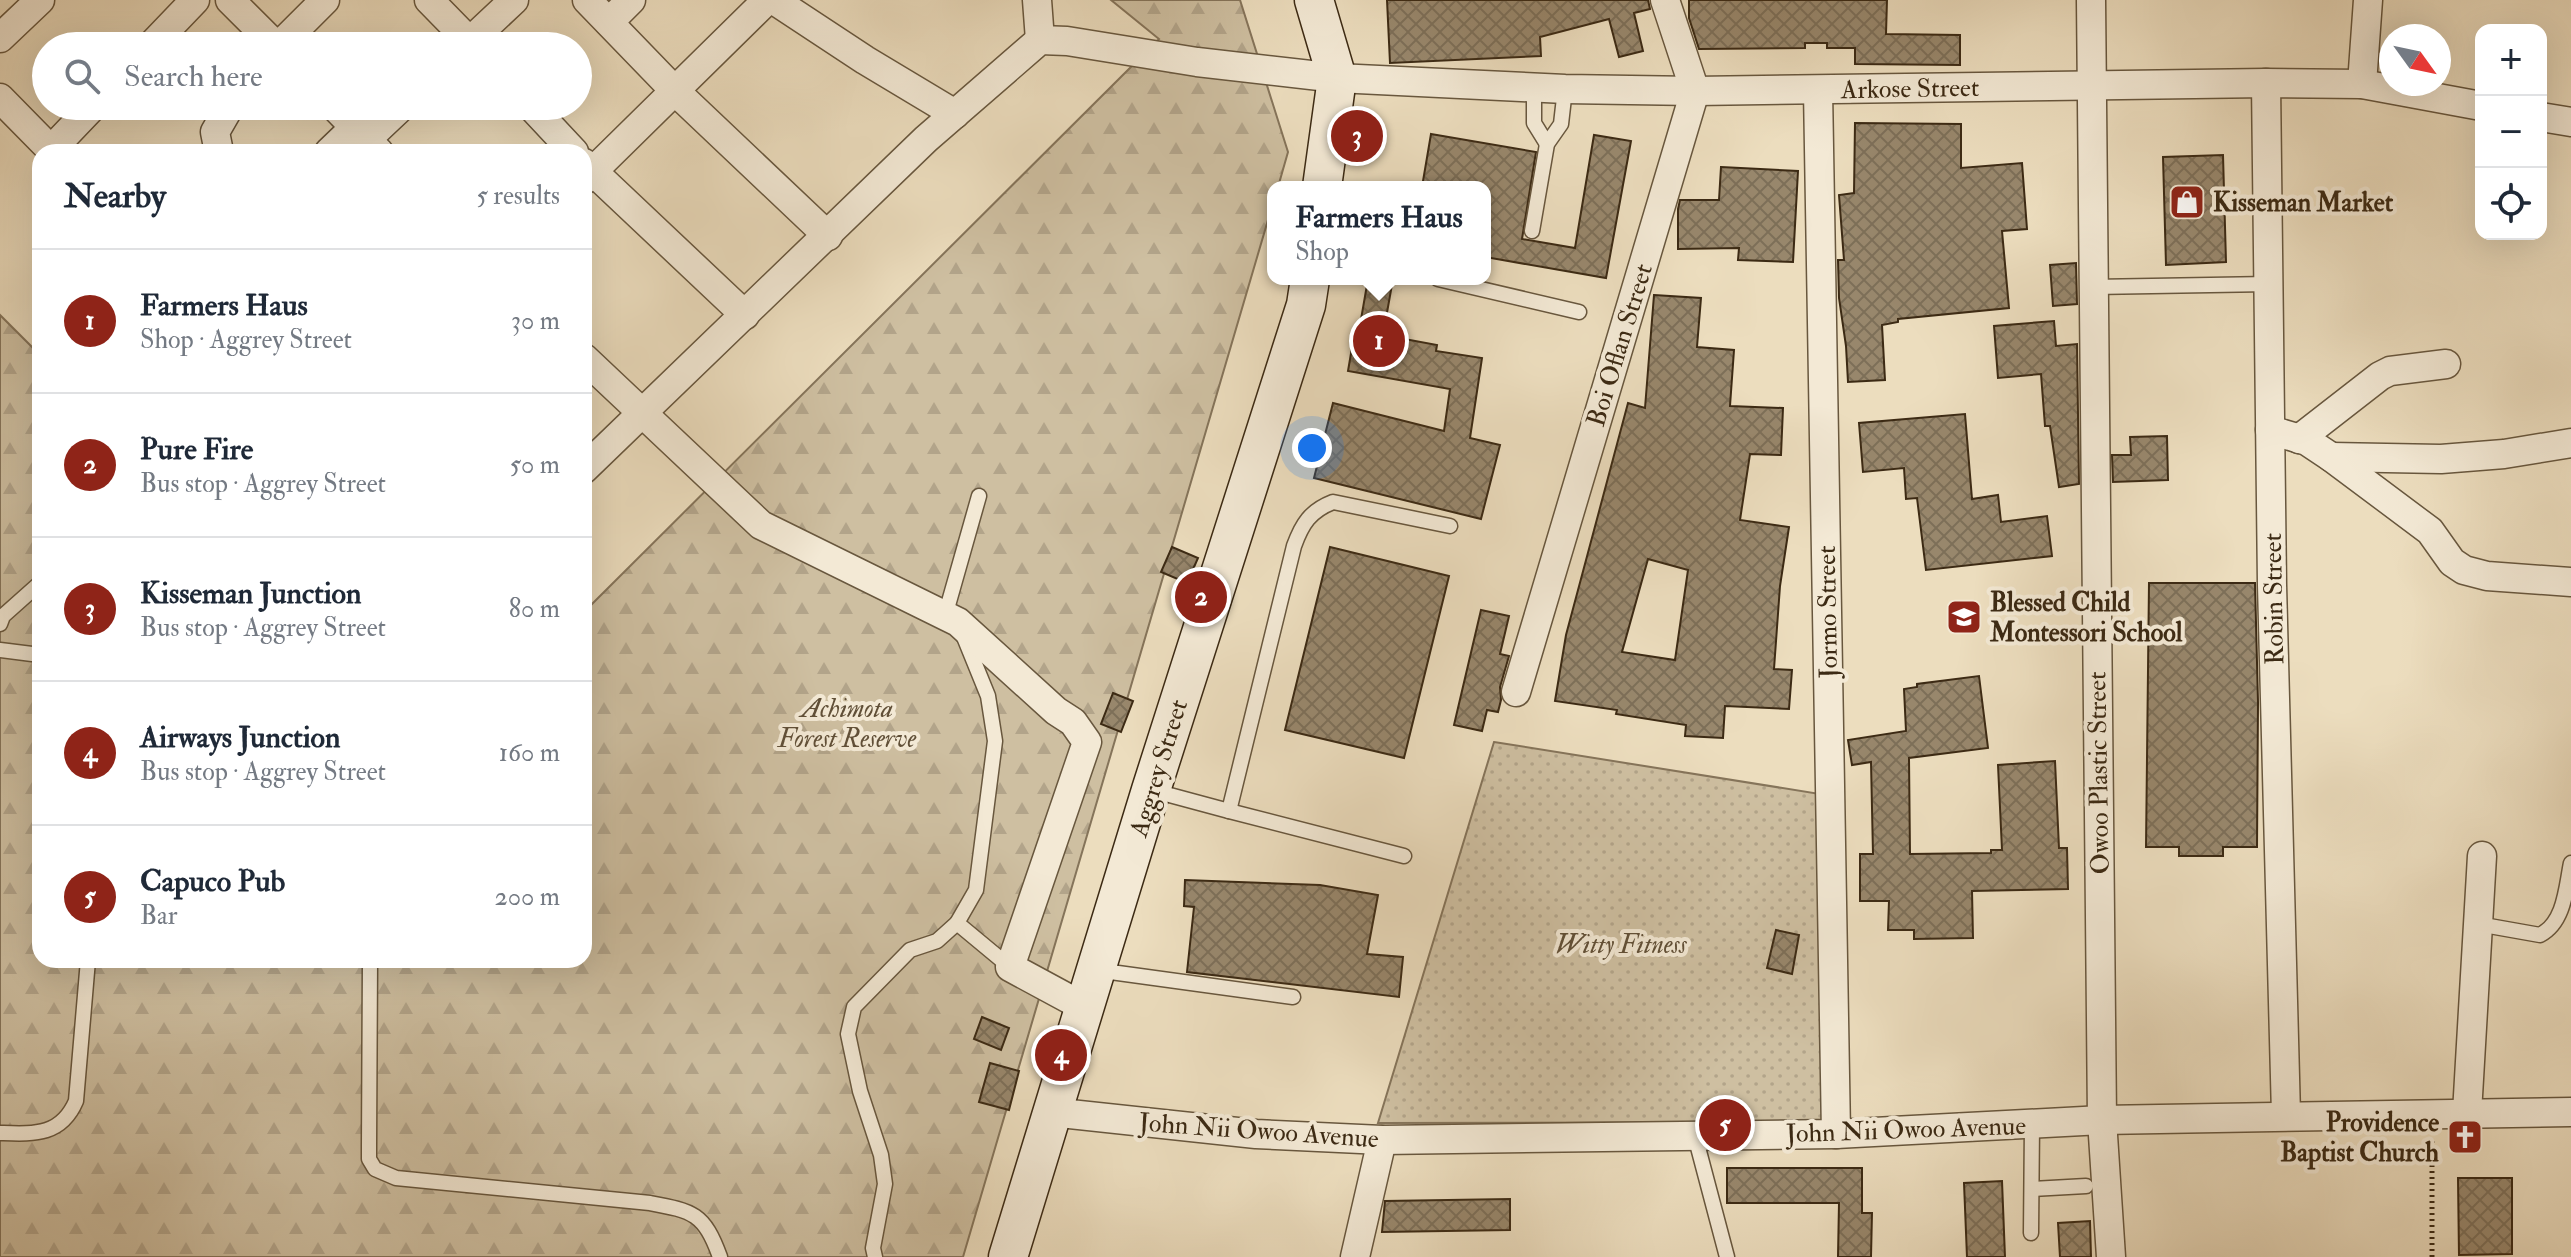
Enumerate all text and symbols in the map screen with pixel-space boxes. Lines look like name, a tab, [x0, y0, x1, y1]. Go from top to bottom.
north arrow	[2379, 24, 2451, 96]
map controls	[2475, 24, 2547, 240]
button: +	[2475, 24, 2547, 96]
search box	[32, 32, 592, 120]
icon: search	[60, 54, 104, 98]
text: Search here	[124, 58, 263, 95]
street label: Arkose Street	[1839, 72, 1980, 106]
button: −	[2475, 96, 2547, 168]
pin: 3	[1331, 106, 1383, 166]
button: locate	[2475, 168, 2547, 240]
text: Nearby	[64, 175, 166, 218]
text: 5 results	[476, 180, 560, 212]
popup	[1267, 181, 1491, 285]
shop icon: Kisseman Market	[2168, 183, 2206, 221]
place label: Kisseman Market	[2213, 187, 2394, 219]
text: Farmers Haus	[1295, 199, 1463, 236]
text: Shop	[1295, 236, 1349, 268]
street label: Boi Oflan Street	[1580, 260, 1660, 431]
text: Farmers Haus	[140, 287, 308, 324]
text: 1	[85, 305, 95, 337]
text: 30 m	[511, 305, 560, 337]
pin: 1	[1353, 311, 1405, 371]
text: Shop · Aggrey Street	[140, 324, 352, 356]
your location	[1292, 428, 1332, 468]
text: Pure Fire	[140, 431, 253, 468]
text: 2	[83, 449, 97, 481]
text: 50 m	[510, 449, 560, 481]
text: Bus stop · Aggrey Street	[140, 468, 386, 500]
street label: Robin Street	[2257, 533, 2291, 665]
street label: Jormo Street	[1811, 545, 1845, 680]
pin: 2	[1175, 567, 1227, 627]
text: Kisseman Junction	[140, 575, 361, 612]
place label: Blessed Child Montessori School	[1989, 587, 2183, 649]
text: 3	[85, 593, 95, 625]
text: 80 m	[509, 593, 560, 625]
school or university icon: Blessed Child Montessori School	[1945, 598, 1983, 636]
text: Bus stop · Aggrey Street	[140, 612, 386, 644]
street label: Owoo Plastic Street	[2081, 671, 2117, 875]
park label: Achimota Forest Reserve	[776, 693, 916, 755]
street label: Aggrey Street	[1123, 696, 1195, 842]
text: Airways Junction	[140, 719, 340, 756]
text: 4	[83, 737, 97, 769]
text: 160 m	[499, 737, 560, 769]
text: Bus stop · Aggrey Street	[140, 756, 386, 788]
text: Capuco Pub	[140, 863, 285, 900]
text: 5	[84, 881, 96, 913]
text: 200 m	[495, 881, 560, 913]
text: Bar	[140, 900, 177, 932]
park label: Witty Fitness	[1555, 929, 1688, 961]
pin: 4	[1035, 1025, 1087, 1085]
pin: 5	[1699, 1095, 1751, 1155]
street label: John Nii Owoo Avenue	[1137, 1107, 1380, 1155]
place label: Providence Baptist Church	[2280, 1107, 2439, 1170]
street label: John Nii Owoo Avenue	[1784, 1110, 2027, 1150]
church icon: Providence Baptist Church	[2446, 1118, 2484, 1156]

